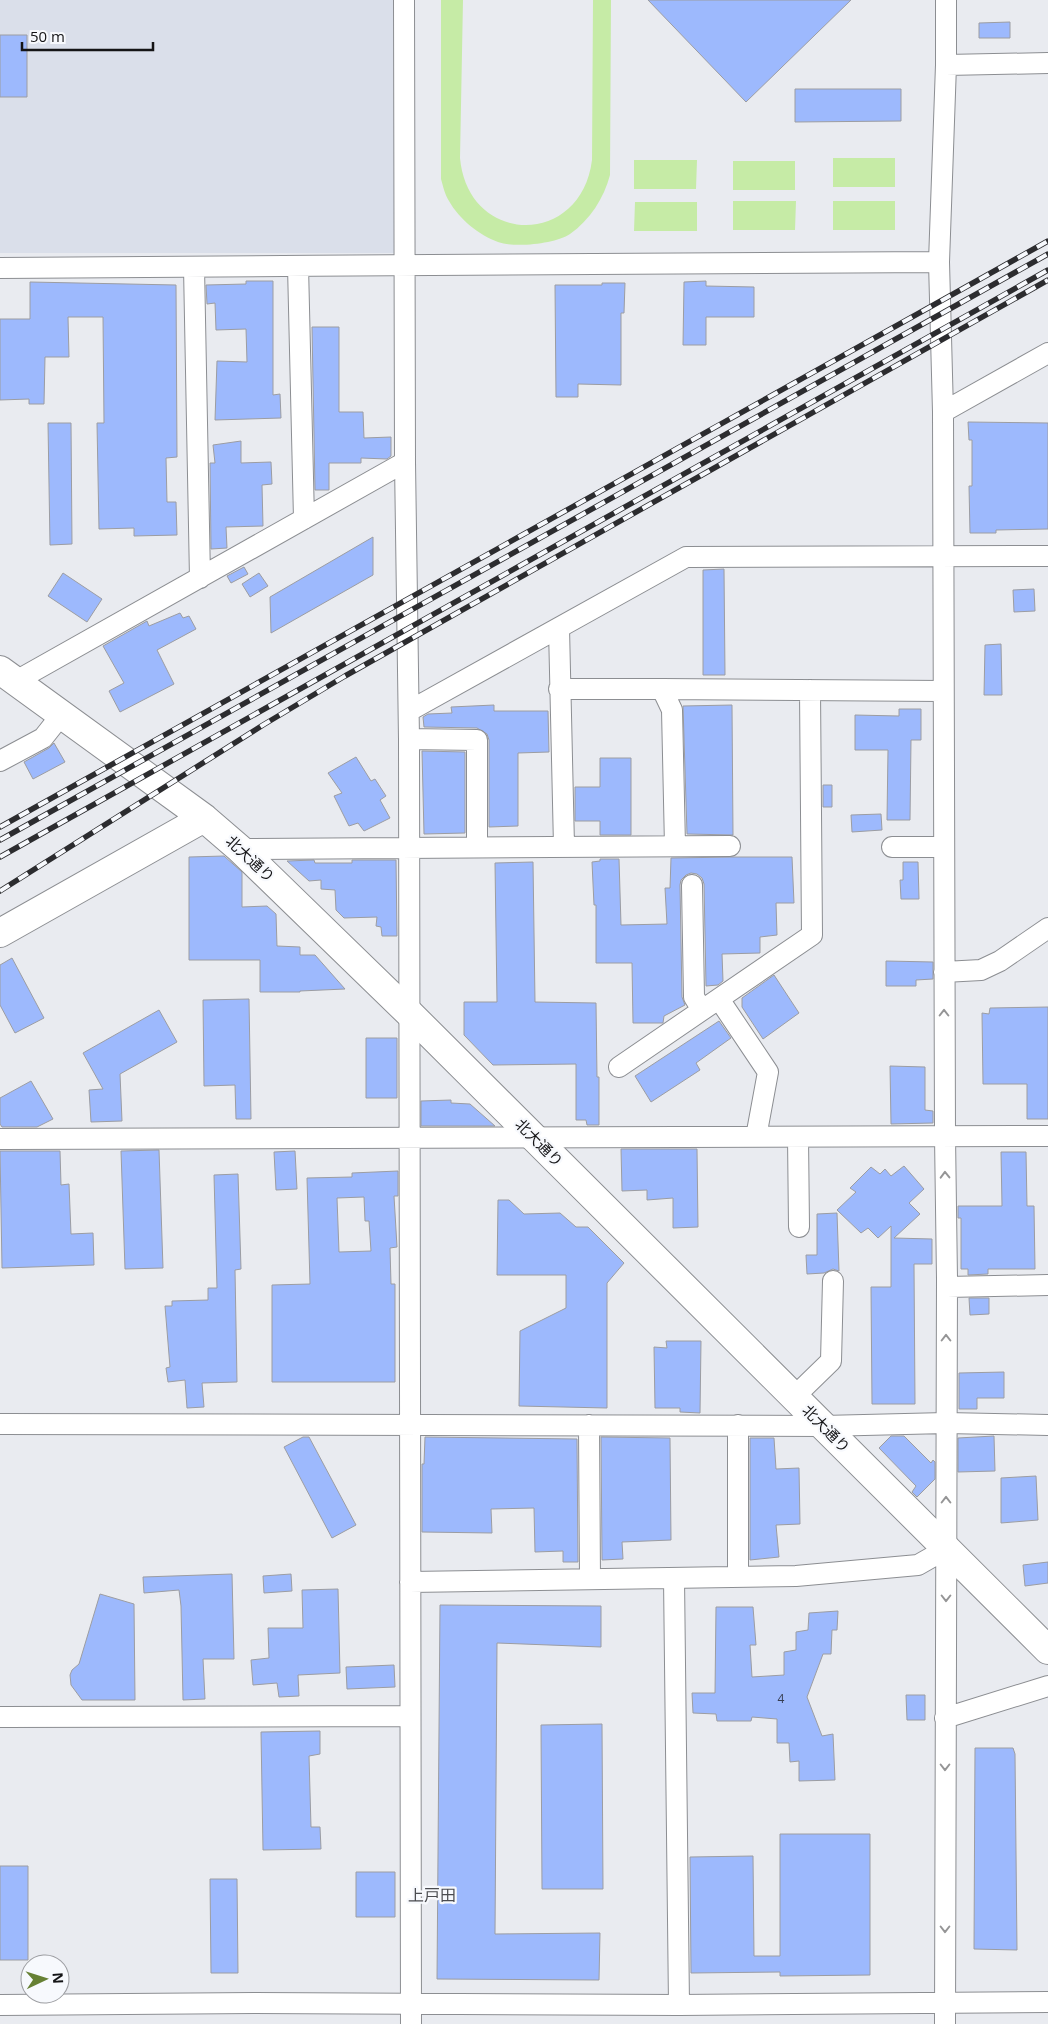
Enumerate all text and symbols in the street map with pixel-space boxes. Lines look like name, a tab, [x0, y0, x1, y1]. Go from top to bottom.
scale bar	[22, 20, 154, 52]
text: 50 m	[30, 26, 65, 46]
street label: 北大通り	[222, 830, 279, 886]
one-way arrow	[939, 1008, 949, 1016]
street label: 北大通り	[511, 1114, 568, 1171]
one-way arrow	[940, 1171, 950, 1178]
one-way arrow	[941, 1333, 951, 1341]
street label: 北大通り	[798, 1400, 855, 1457]
one-way arrow	[941, 1496, 951, 1504]
one-way arrow	[941, 1594, 951, 1602]
house number: 4	[778, 1690, 785, 1707]
one-way arrow	[940, 1764, 950, 1771]
district label: 上戸田	[408, 1884, 456, 1906]
one-way arrow	[940, 1926, 950, 1934]
north arrow	[20, 1954, 70, 2004]
text: N	[49, 1972, 68, 1984]

